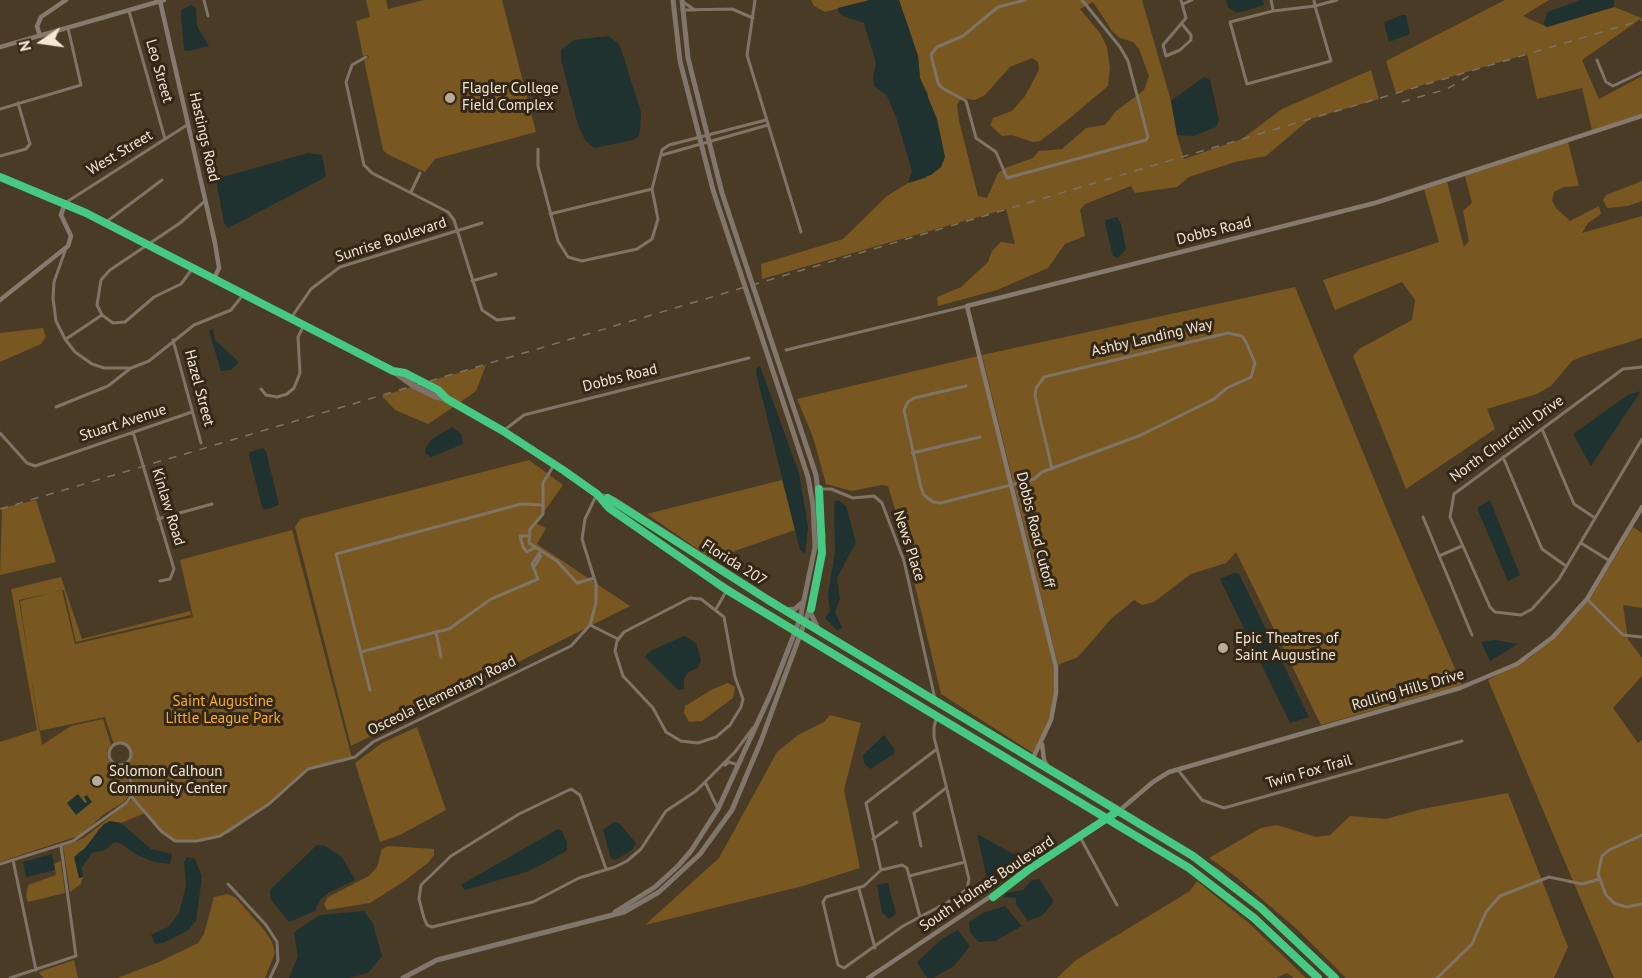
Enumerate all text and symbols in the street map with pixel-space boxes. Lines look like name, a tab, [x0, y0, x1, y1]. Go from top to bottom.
north arrow	[12, 12, 72, 72]
street label: Leo Street	[141, 37, 177, 105]
text: N	[14, 39, 35, 53]
place label: Flagler College Field Complex	[462, 80, 559, 115]
street label: Hastings Road	[185, 91, 223, 183]
marker: Flagler College Field Complex	[443, 91, 457, 105]
street label: West Street	[84, 126, 156, 180]
street label: Dobbs Road	[1175, 213, 1253, 249]
street label: Sunrise Boulevard	[333, 214, 449, 266]
street label: Ashby Landing Way	[1090, 315, 1214, 361]
street label: Hazel Street	[180, 348, 218, 428]
street label: Dobbs Road	[581, 360, 659, 396]
street label: North Churchill Drive	[1447, 392, 1567, 486]
street label: Stuart Avenue	[77, 401, 169, 445]
street label: Kinlaw Road	[148, 466, 188, 548]
street label: Dobbs Road Cutoff	[1012, 470, 1058, 590]
street label: News Place	[889, 508, 929, 584]
street label: Florida 207	[698, 536, 770, 590]
place label: Epic Theatres of Saint Augustine	[1235, 630, 1338, 665]
marker: Epic Theatres of Saint Augustine	[1216, 641, 1230, 655]
street label: Osceola Elementary Road	[365, 652, 519, 740]
street label: Rolling Hills Drive	[1350, 665, 1466, 715]
park label: Saint Augustine Little League Park	[165, 693, 281, 728]
street label: Twin Fox Trail	[1264, 751, 1354, 793]
place label: Solomon Calhoun Community Center	[109, 763, 227, 798]
marker: Solomon Calhoun Community Center	[90, 774, 104, 788]
street label: South Holmes Boulevard	[916, 832, 1058, 936]

